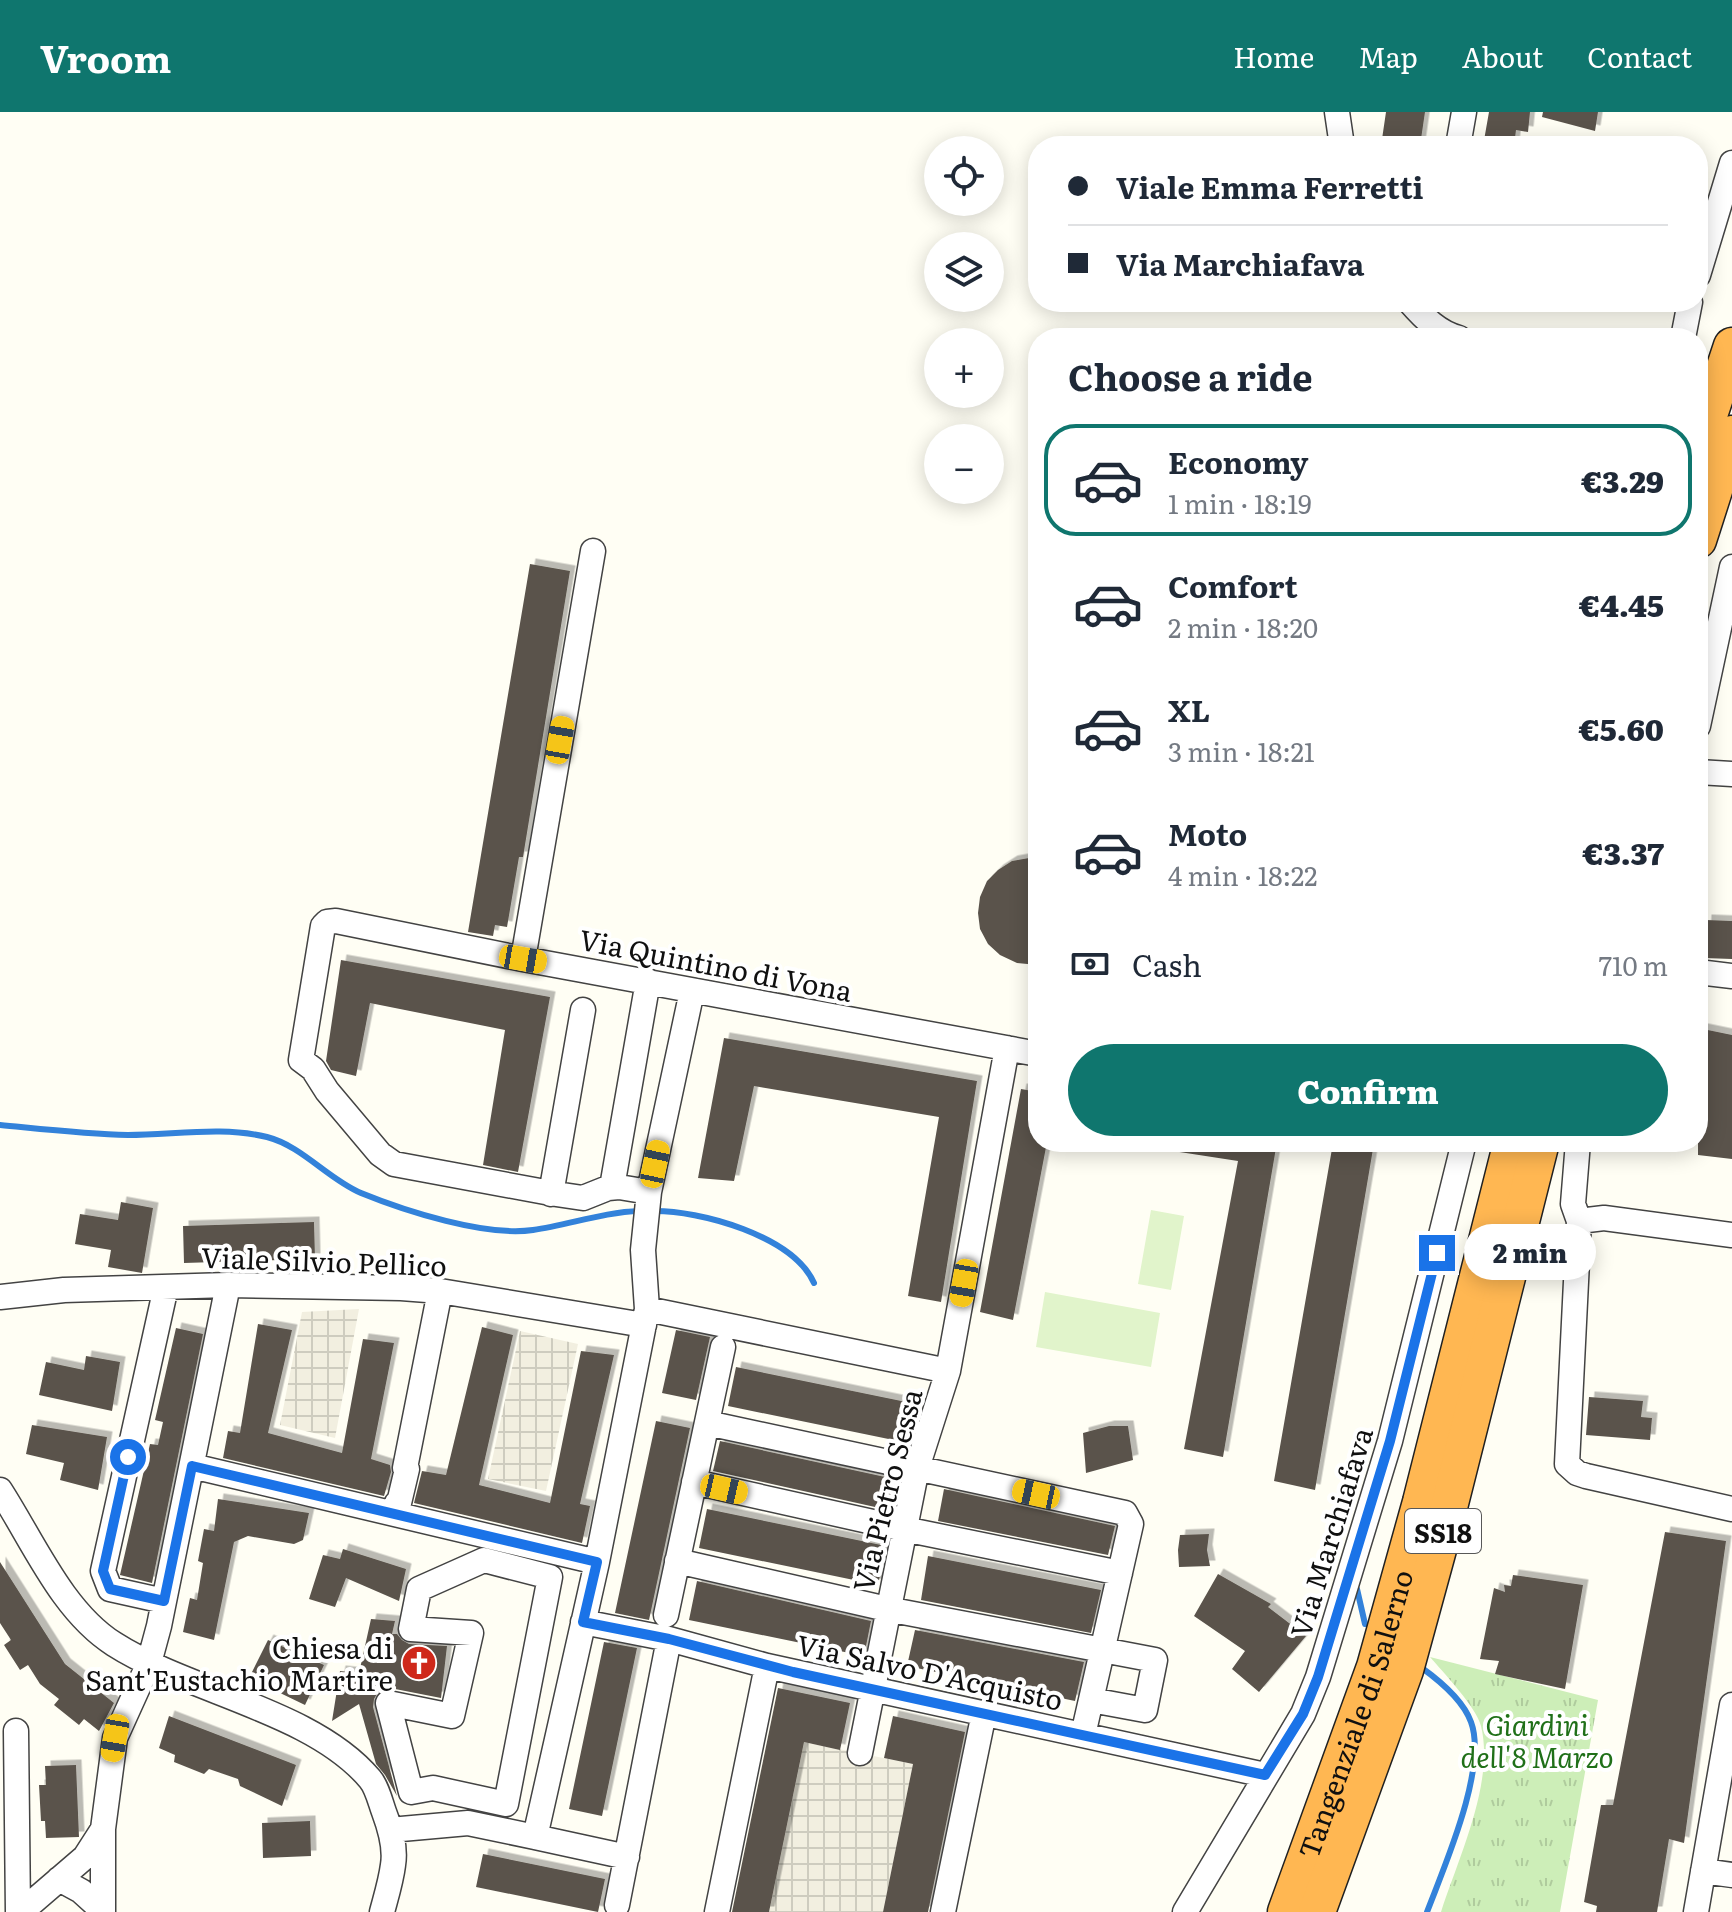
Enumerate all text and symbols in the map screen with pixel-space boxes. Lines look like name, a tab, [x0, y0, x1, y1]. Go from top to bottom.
text: Vroom	[40, 28, 171, 85]
text: Home	[1233, 35, 1314, 77]
text: Map	[1358, 35, 1418, 77]
text: About	[1462, 35, 1543, 77]
text: Contact	[1587, 35, 1692, 77]
map controls	[924, 136, 1004, 504]
button: locate	[924, 136, 1004, 216]
text: Viale Emma Ferretti	[1116, 164, 1424, 208]
button: layers	[924, 232, 1004, 312]
text: Via Marchiafava	[1116, 241, 1364, 285]
button: +	[924, 328, 1004, 408]
text: Choose a ride	[1068, 349, 1313, 402]
button: −	[924, 424, 1004, 504]
text: Economy	[1168, 439, 1308, 483]
icon: car	[1072, 444, 1144, 516]
text: €3.29	[1581, 458, 1664, 502]
text: 1 min · 18:19	[1168, 483, 1312, 522]
text: Comfort	[1168, 563, 1298, 607]
icon: car	[1072, 568, 1144, 640]
text: €4.45	[1579, 582, 1664, 626]
text: 2 min · 18:20	[1168, 607, 1318, 646]
text: XL	[1168, 687, 1210, 731]
icon: car	[1072, 692, 1144, 764]
text: €5.60	[1579, 706, 1664, 750]
car	[544, 714, 576, 766]
text: 3 min · 18:21	[1168, 731, 1315, 770]
text: Moto	[1168, 811, 1247, 855]
icon: car	[1072, 816, 1144, 888]
text: €3.37	[1583, 830, 1664, 874]
text: 4 min · 18:22	[1168, 855, 1317, 894]
street label: Via Quintino di Vona	[576, 917, 856, 1011]
icon: cash	[1068, 942, 1112, 986]
text: Cash	[1132, 942, 1202, 986]
car	[497, 943, 549, 975]
text: 710 m	[1599, 945, 1668, 984]
button: Confirm	[1068, 1044, 1668, 1136]
car	[638, 1138, 672, 1190]
callout: 2 min	[1465, 1225, 1597, 1281]
text: 2 min	[1493, 1232, 1567, 1271]
street label: Viale Silvio Pellico	[201, 1235, 447, 1285]
route end	[1419, 1235, 1455, 1271]
car	[948, 1257, 980, 1309]
street label: Via Pietro Sessa	[841, 1384, 931, 1596]
street label: Via Marchiafava	[1278, 1422, 1382, 1642]
route start	[110, 1439, 146, 1475]
car	[698, 1472, 750, 1506]
car	[1010, 1477, 1062, 1511]
road number: SS18	[1405, 1509, 1481, 1553]
street label: Tangenziale di Salerno	[1286, 1565, 1422, 1864]
street label: Via Salvo D'Acquisto	[793, 1622, 1067, 1720]
place label: Chiesa di Sant'Eustachio Martire	[85, 1626, 393, 1700]
church icon: Chiesa di Sant'Eustachio Martire	[400, 1644, 438, 1682]
park label: Giardini dell'8 Marzo	[1460, 1703, 1614, 1777]
car	[99, 1712, 131, 1764]

